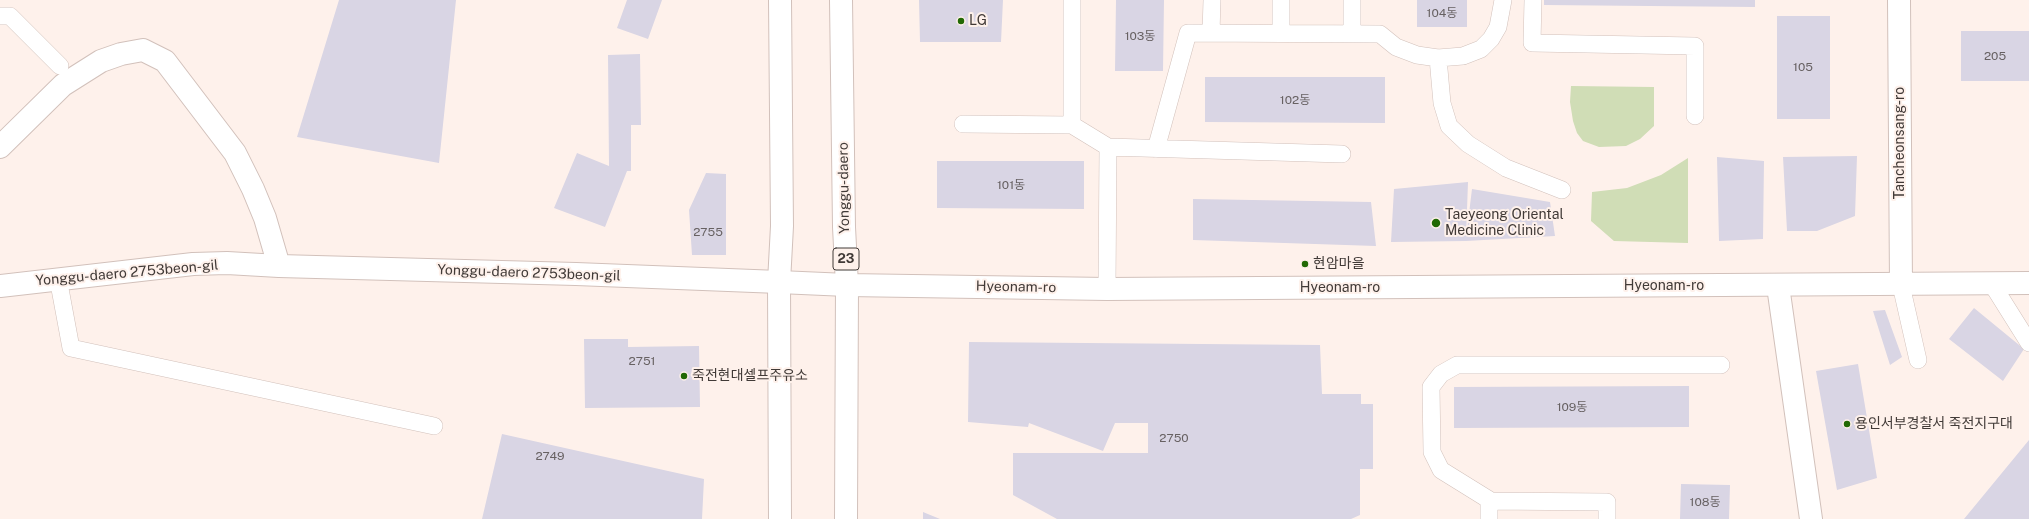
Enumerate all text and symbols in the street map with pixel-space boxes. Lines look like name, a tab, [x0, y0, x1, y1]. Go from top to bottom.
house number: 104동	[1427, 6, 1457, 20]
place label: LG	[969, 13, 987, 29]
marker: LG	[956, 16, 966, 26]
house number: 103동	[1125, 29, 1155, 43]
house number: 205	[1984, 49, 2006, 63]
house number: 105	[1793, 60, 1813, 74]
street label: Tancheonsang-ro	[1892, 87, 1908, 199]
house number: 102동	[1280, 93, 1310, 107]
street label: Yonggu-daero	[835, 142, 853, 234]
house number: 101동	[997, 178, 1025, 192]
place label: Taeyeong Oriental Medicine Clinic	[1445, 207, 1564, 240]
marker: Taeyeong Oriental Medicine Clinic	[1430, 217, 1442, 229]
house number: 2755	[693, 225, 723, 239]
road number: 23	[833, 248, 859, 270]
place label: 현암마을	[1313, 256, 1365, 272]
street label: Yonggu-daero 2753beon-gil	[35, 257, 219, 289]
marker: 현암마을	[1300, 259, 1310, 269]
street label: Yonggu-daero 2753beon-gil	[437, 261, 621, 285]
street label: Hyeonam-ro	[976, 278, 1056, 296]
street label: Hyeonam-ro	[1624, 278, 1704, 294]
street label: Hyeonam-ro	[1300, 280, 1380, 296]
house number: 2751	[629, 354, 655, 368]
place label: 죽전현대셀프주유소	[692, 368, 808, 384]
marker: 죽전현대셀프주유소	[679, 371, 689, 381]
house number: 109동	[1557, 400, 1587, 414]
place label: 용인서부경찰서 죽전지구대	[1855, 416, 2013, 432]
marker: 용인서부경찰서 죽전지구대	[1842, 419, 1852, 429]
house number: 2750	[1159, 431, 1189, 445]
house number: 2749	[535, 449, 565, 463]
house number: 108동	[1690, 495, 1720, 509]

